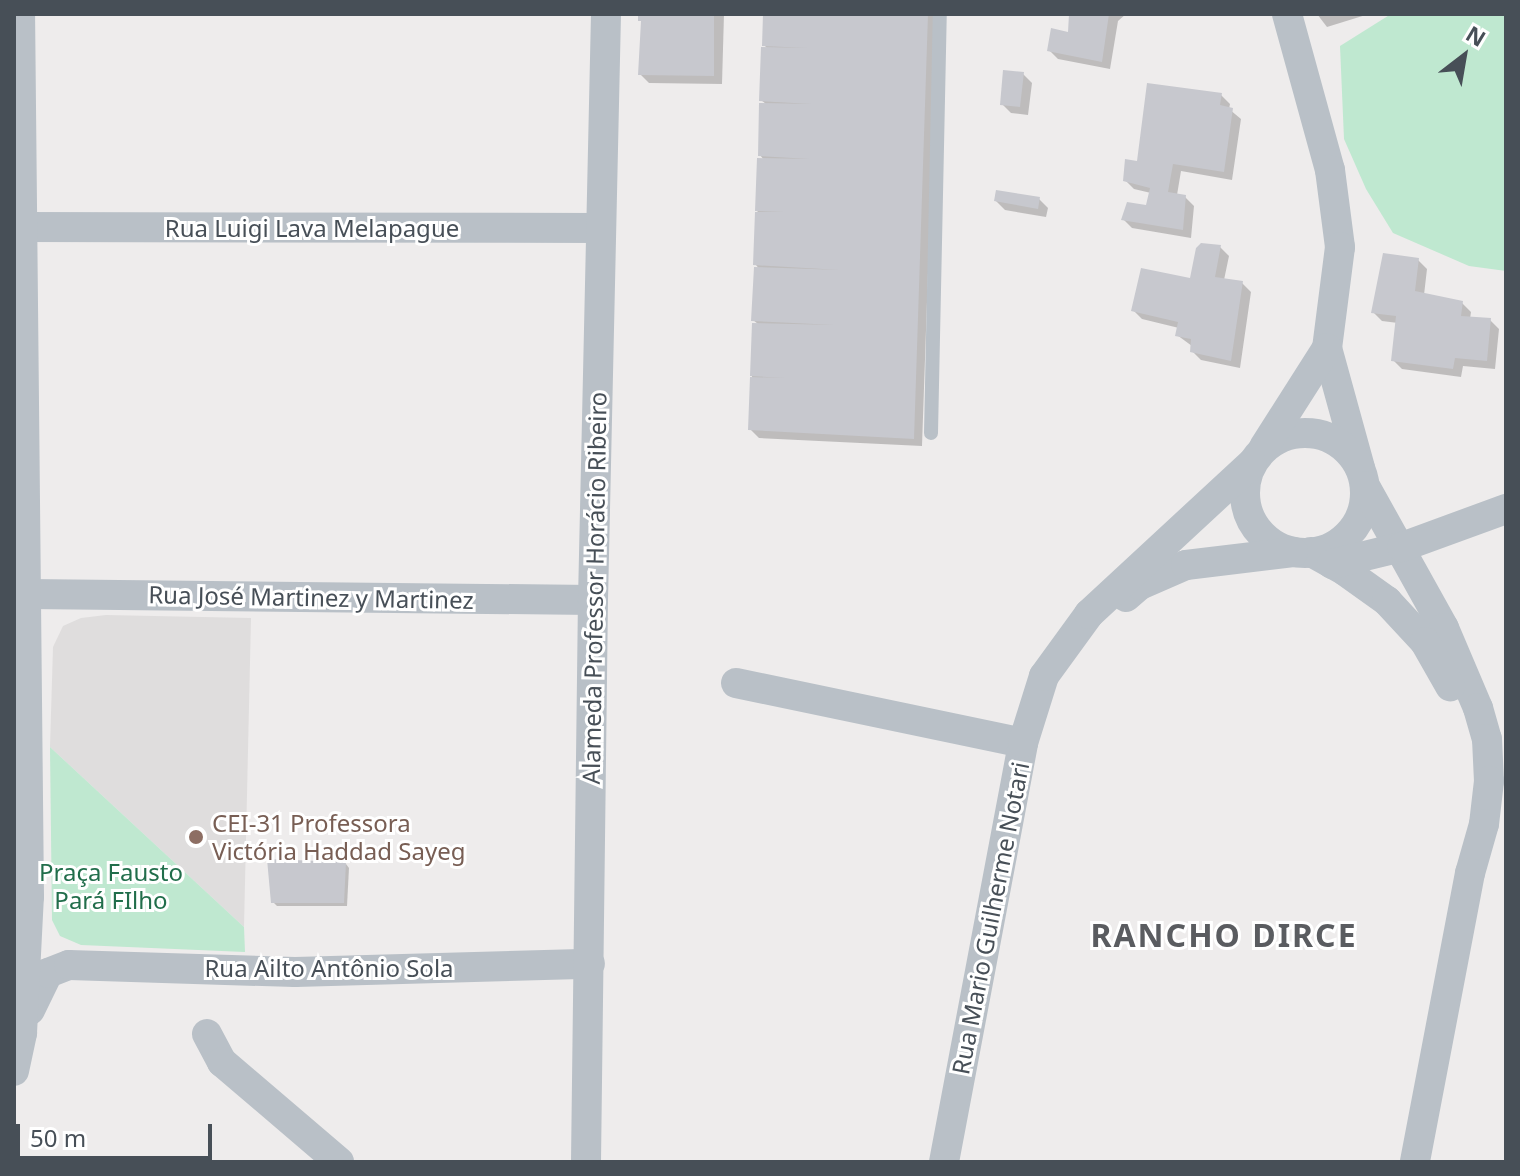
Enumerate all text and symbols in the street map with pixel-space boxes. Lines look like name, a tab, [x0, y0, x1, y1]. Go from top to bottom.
north arrow	[1424, 16, 1504, 96]
text: N	[1461, 18, 1492, 53]
street label: Rua Luigi Lava Melapague	[165, 214, 459, 242]
street label: Alameda Professor Horácio Ribeiro	[576, 391, 612, 785]
street label: Rua José Martinez y Martinez	[148, 580, 474, 614]
street label: Rua Mario Guilherme Notari	[946, 759, 1034, 1077]
place label: CEI-31 Professora Victória Haddad Sayeg	[212, 809, 466, 865]
marker: CEI-31 Professora Victória Haddad Sayeg	[187, 828, 205, 846]
park label: Praça Fausto Pará FIlho	[39, 858, 183, 914]
district label: RANCHO DIRCE	[1090, 916, 1358, 954]
street label: Rua Ailto Antônio Sola	[204, 954, 454, 982]
scale bar	[20, 1108, 216, 1158]
text: 50 m	[30, 1121, 86, 1154]

